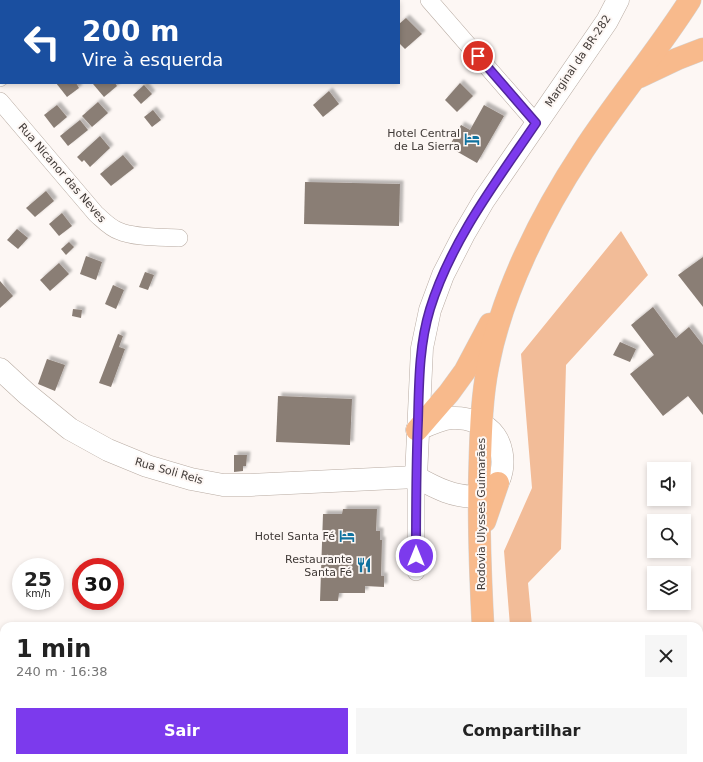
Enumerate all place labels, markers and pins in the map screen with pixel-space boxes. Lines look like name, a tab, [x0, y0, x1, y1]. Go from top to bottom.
pin	[461, 39, 495, 73]
place label: Hotel Central de La Sierra	[387, 127, 460, 153]
hotel icon: Hotel Central de La Sierra	[463, 130, 481, 148]
hotel icon: Hotel Santa Fé	[338, 527, 356, 545]
place label: Hotel Santa Fé	[255, 530, 335, 543]
place label: Restaurante Santa Fé	[285, 553, 352, 579]
restaurant icon: Restaurante Santa Fé	[355, 556, 373, 574]

